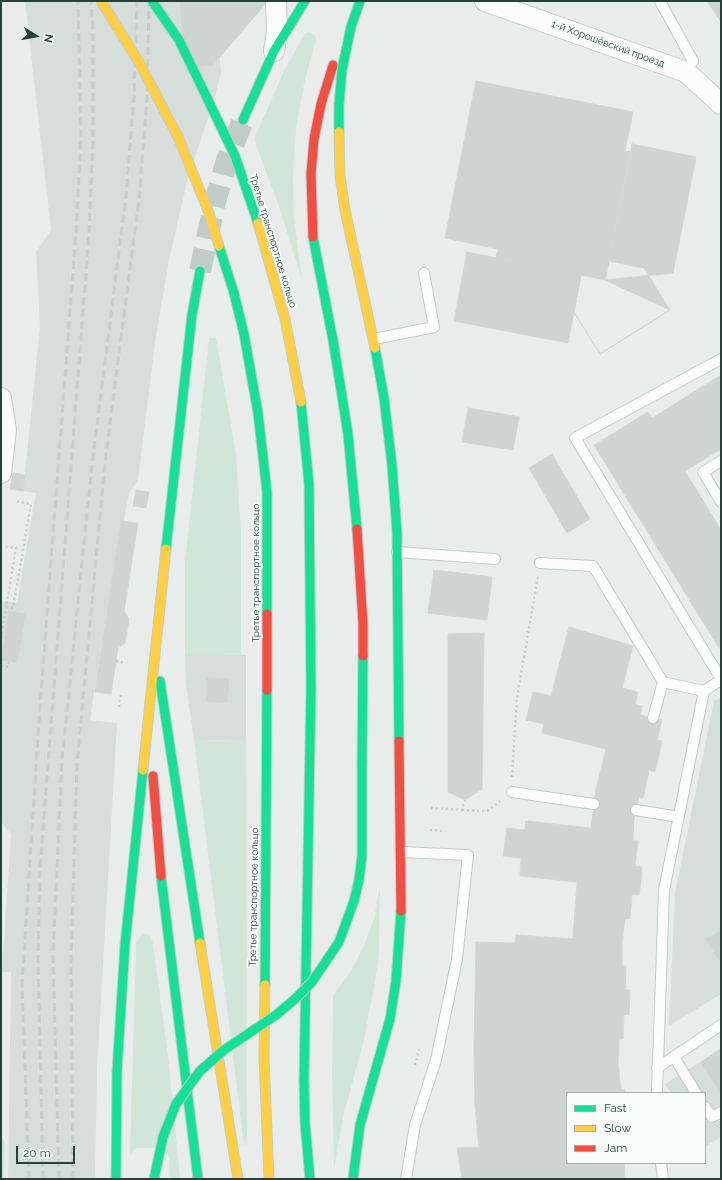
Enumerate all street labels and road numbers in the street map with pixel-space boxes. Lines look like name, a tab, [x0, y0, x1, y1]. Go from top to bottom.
street label: 1-й Хорошёвский проезд	[550, 18, 666, 70]
street label: Третье транспортное кольцо	[247, 173, 299, 309]
street label: Третье транспортное кольцо	[250, 504, 262, 642]
street label: Третье транспортное кольцо	[247, 827, 261, 967]

